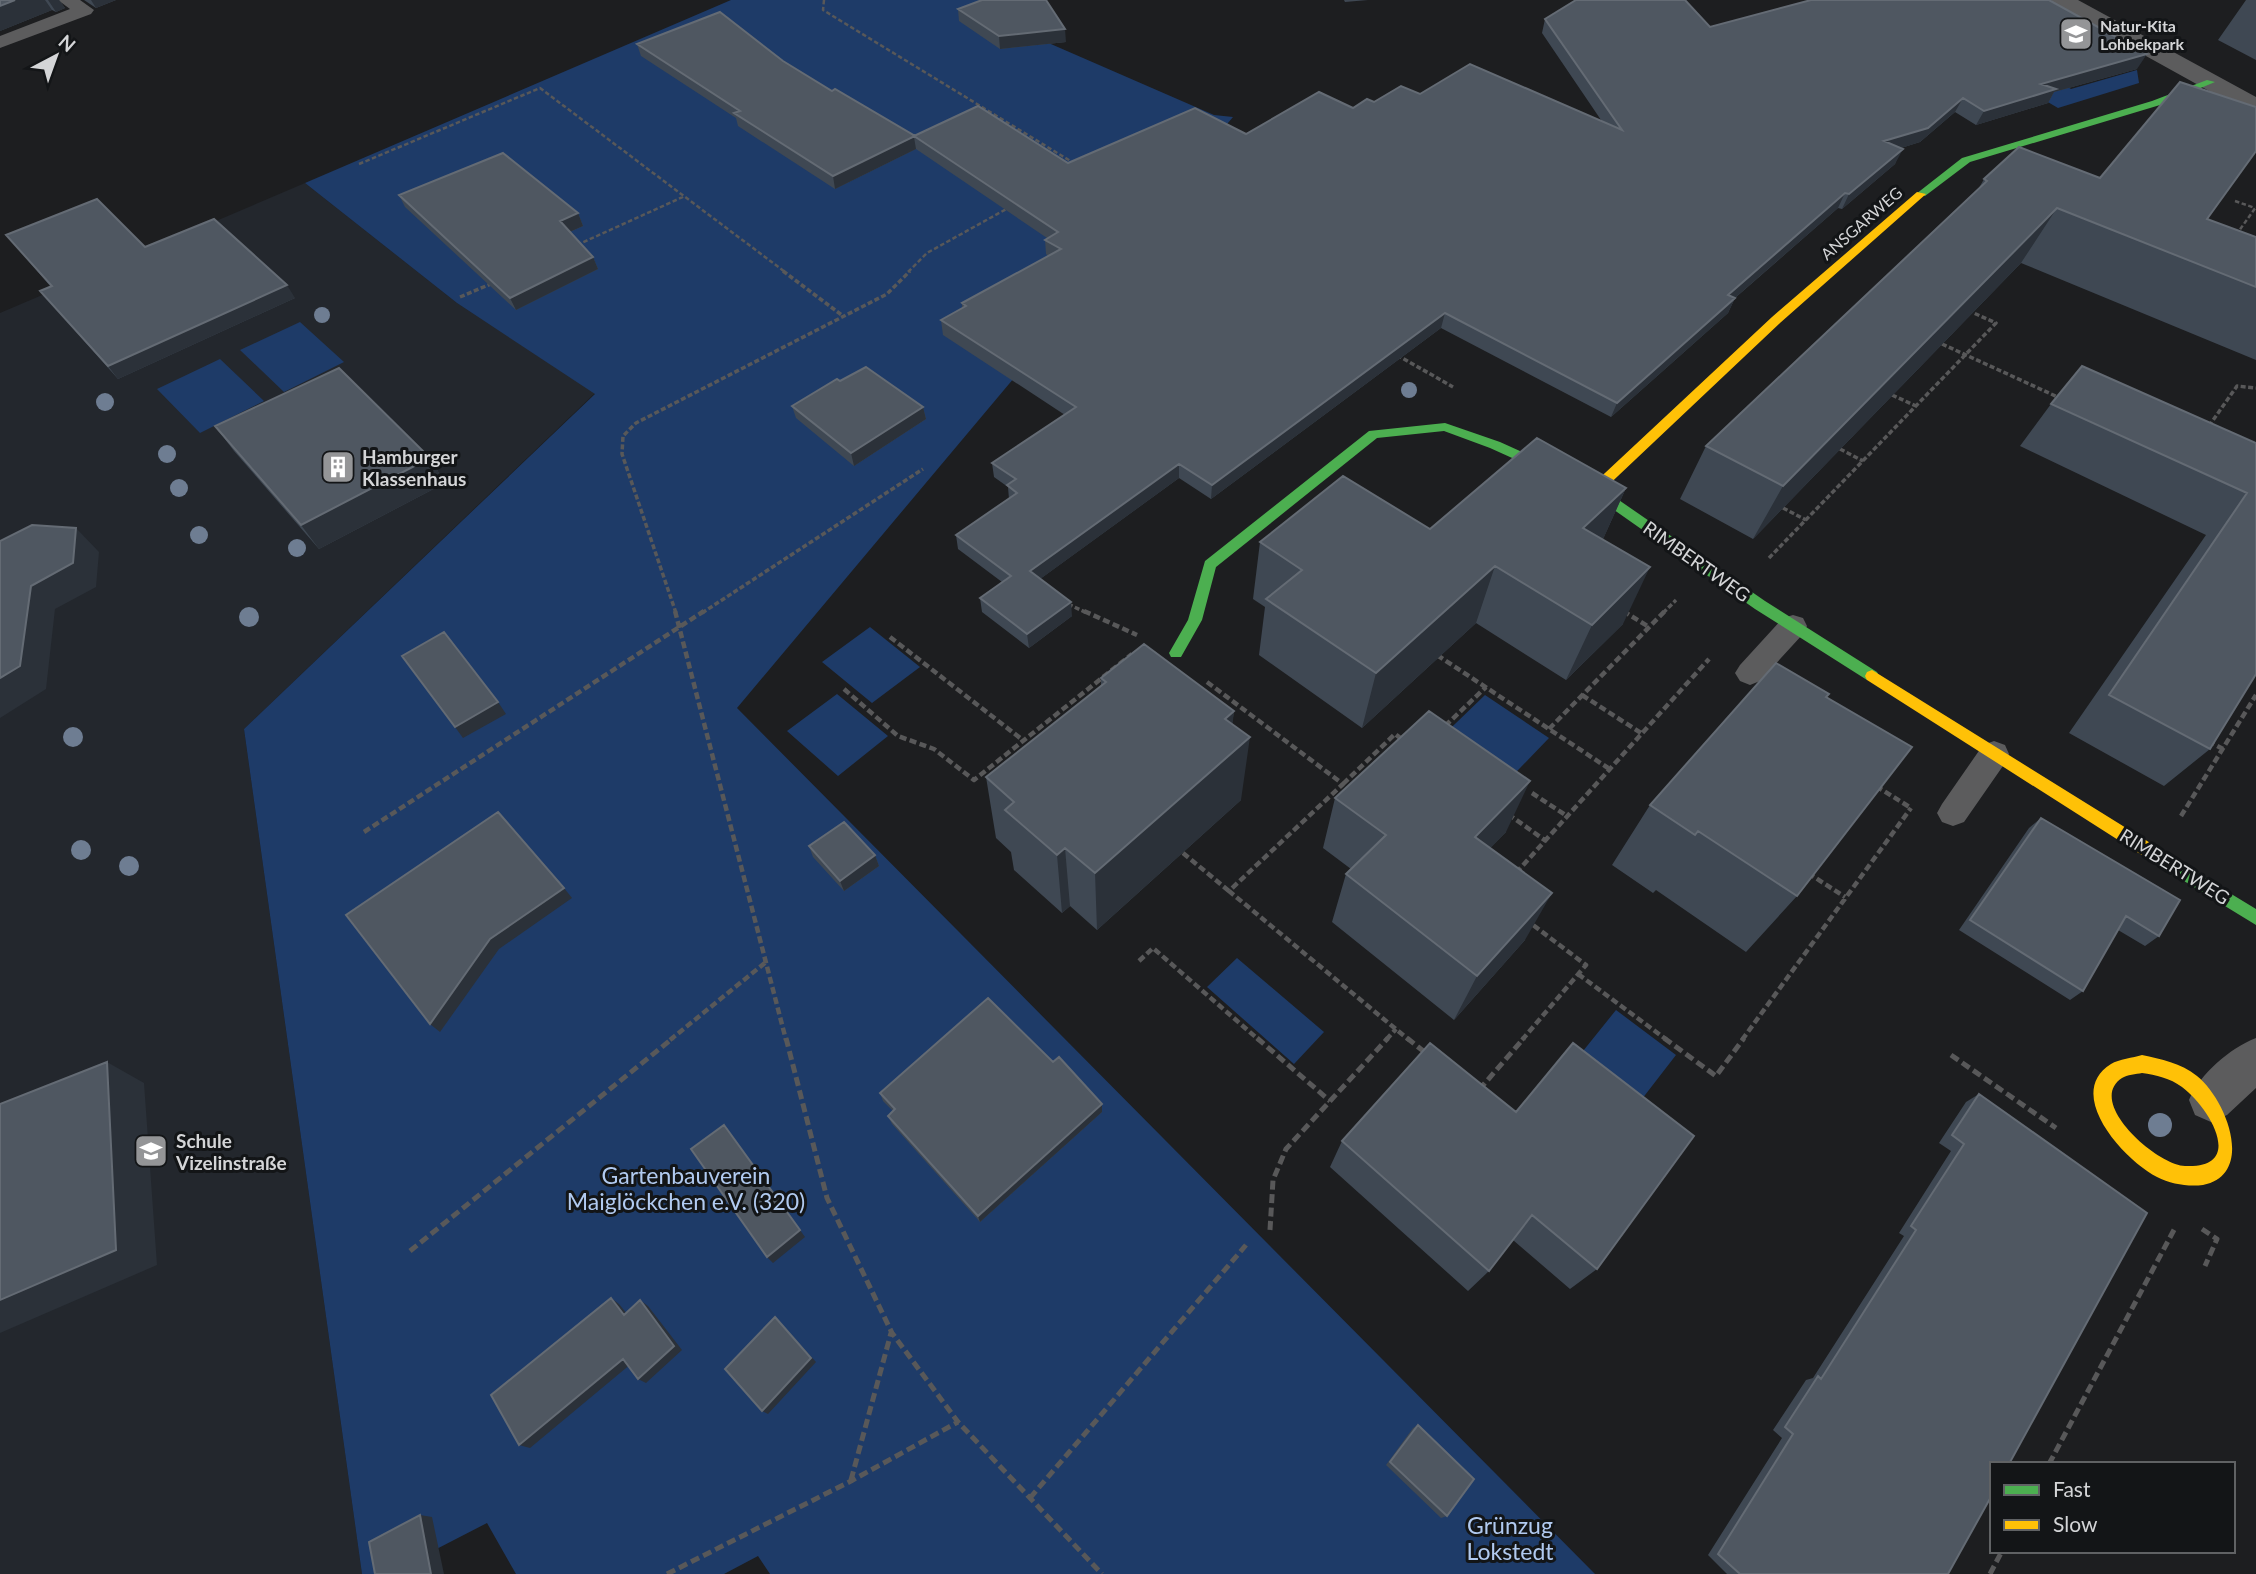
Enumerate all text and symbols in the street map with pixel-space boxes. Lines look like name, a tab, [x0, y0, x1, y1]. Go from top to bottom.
school or university icon: Natur-Kita Lohbekpark	[2057, 15, 2095, 53]
place label: Natur-Kita Lohbekpark	[2100, 16, 2184, 53]
north arrow	[21, 21, 91, 91]
text: N	[54, 29, 81, 56]
street label: ANSGARWEG	[1817, 183, 1905, 263]
place label: Hamburger Klassenhaus	[362, 445, 466, 490]
building icon: Hamburger Klassenhaus	[319, 448, 357, 486]
street label: RIMBERTWEG	[1639, 516, 1755, 606]
street label: RIMBERTWEG	[2116, 823, 2234, 909]
place label: Schule Vizelinstraße	[175, 1129, 287, 1174]
school or university icon: Schule Vizelinstraße	[132, 1132, 170, 1170]
park label: Gartenbauverein Maiglöckchen e.V. (320)	[567, 1161, 805, 1215]
legend	[1990, 1462, 2235, 1553]
text: Fast	[2053, 1476, 2091, 1501]
park label: Grünzug Lokstedt	[1466, 1511, 1554, 1565]
text: Slow	[2053, 1511, 2098, 1536]

